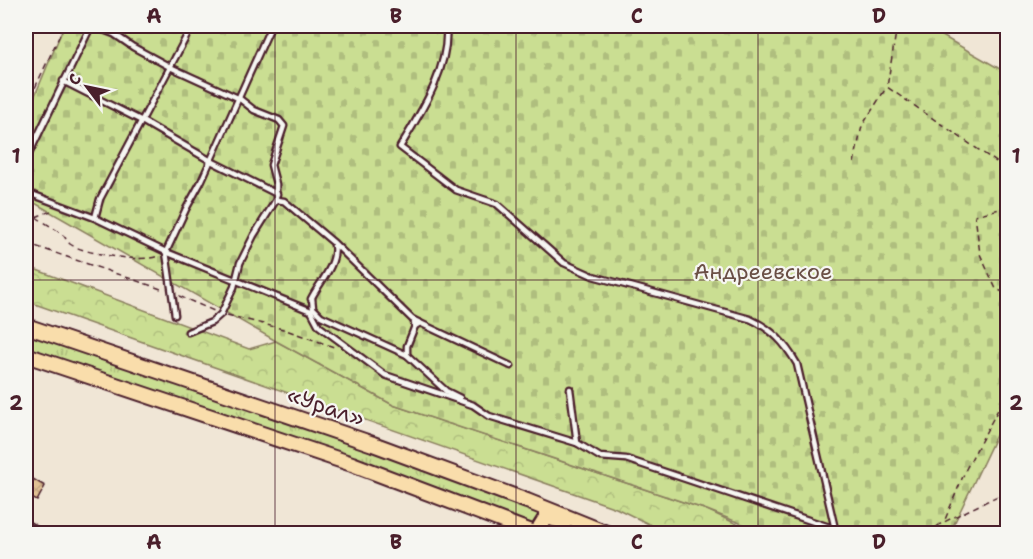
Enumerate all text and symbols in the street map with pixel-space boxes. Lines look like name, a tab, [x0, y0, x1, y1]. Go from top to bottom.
text: A	[146, 3, 162, 29]
text: B	[390, 3, 402, 29]
text: C	[631, 3, 643, 29]
text: D	[872, 3, 886, 29]
north arrow	[57, 57, 117, 117]
text: С	[63, 69, 86, 89]
text: 1	[11, 143, 21, 169]
text: 1	[1011, 143, 1021, 169]
park label: Андреевское	[694, 257, 832, 286]
street label: «Урал»	[283, 380, 368, 433]
text: 2	[9, 390, 23, 416]
text: 2	[1009, 390, 1023, 416]
text: A	[146, 529, 162, 555]
text: B	[390, 529, 402, 555]
text: C	[631, 529, 643, 555]
text: D	[872, 529, 886, 555]

